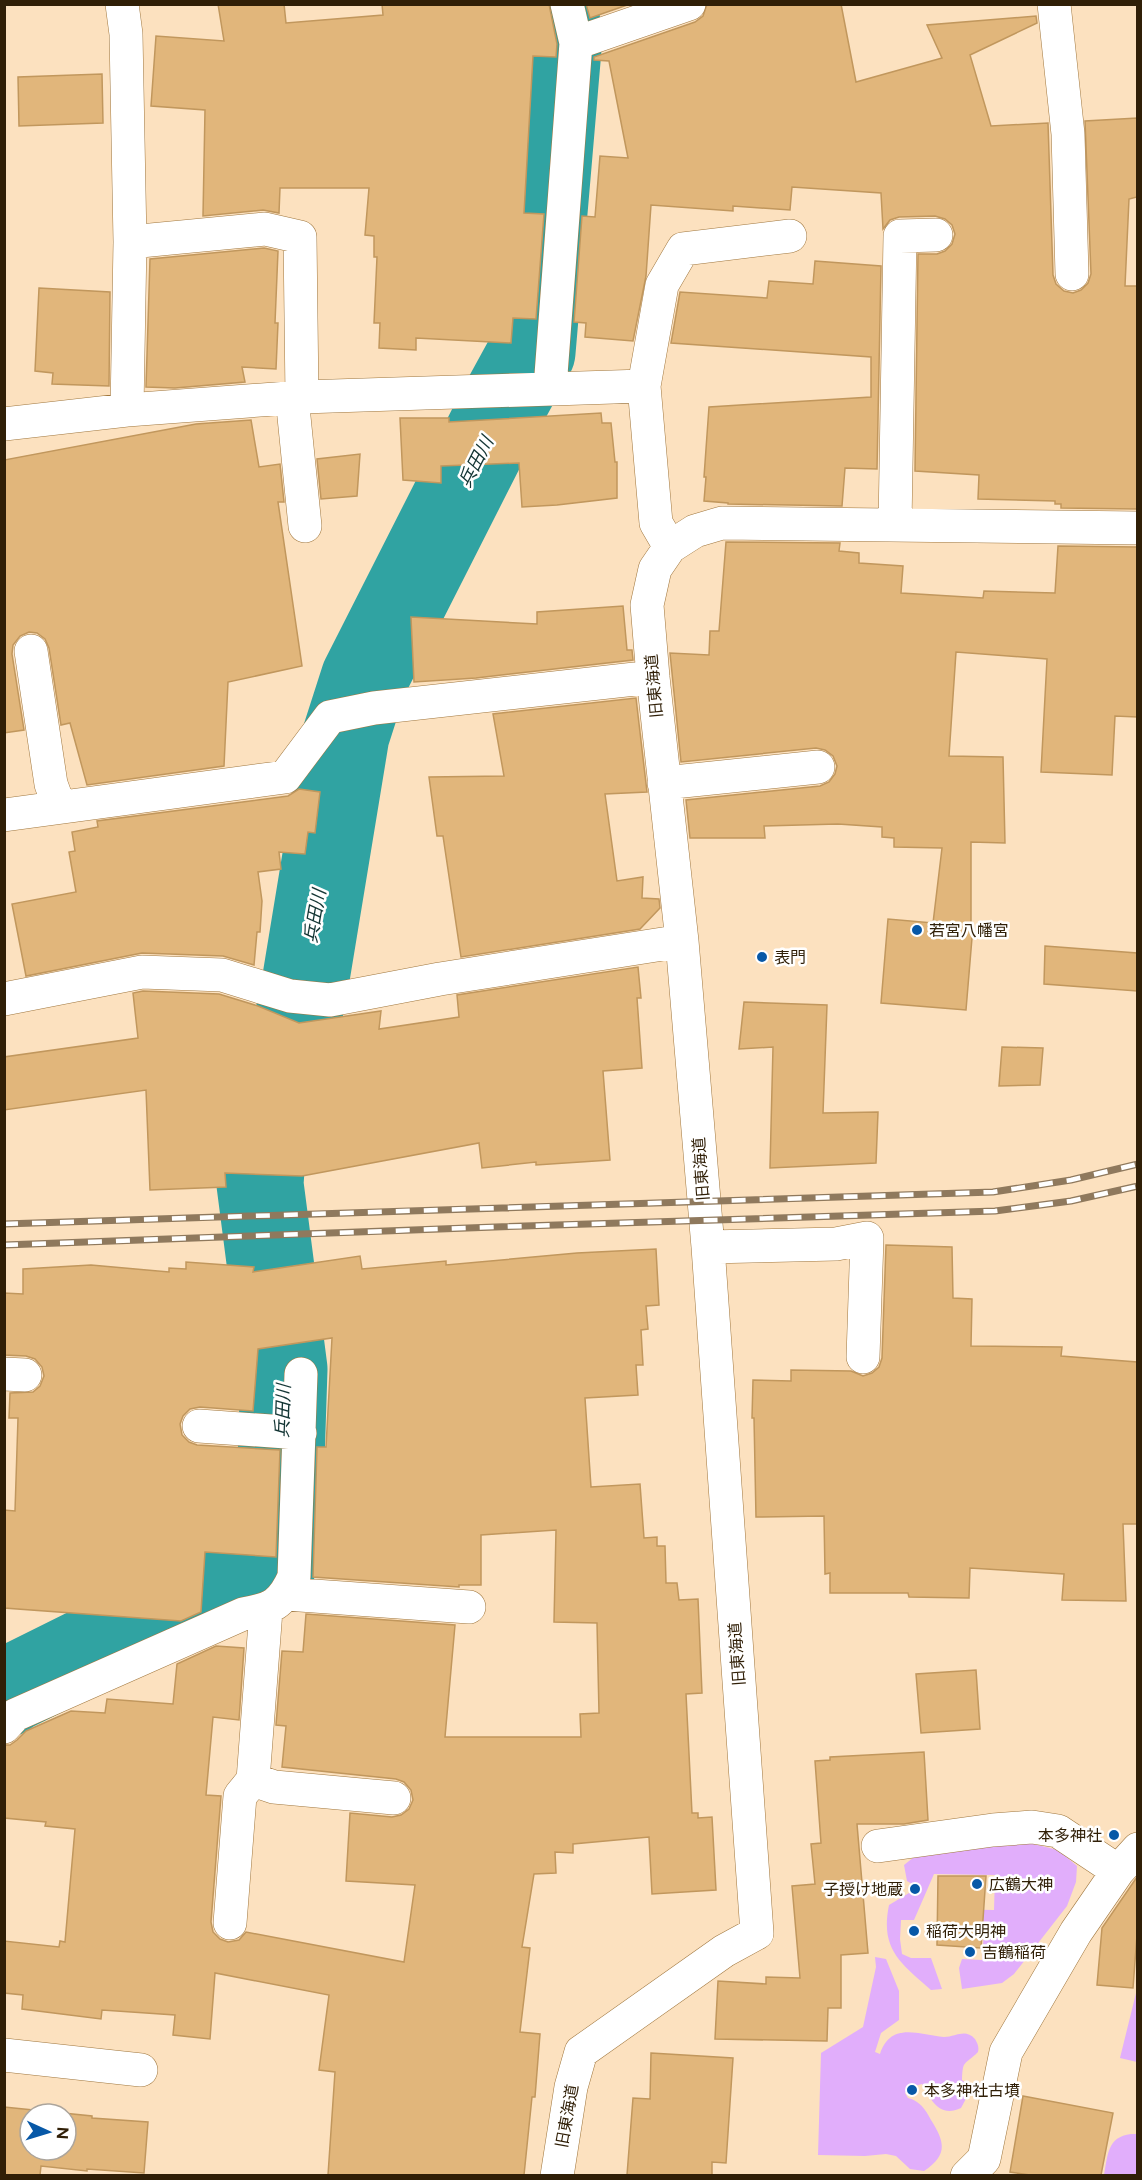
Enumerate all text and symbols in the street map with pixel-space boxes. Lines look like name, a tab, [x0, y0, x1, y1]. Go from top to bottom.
water label: 兵田川	[454, 431, 499, 491]
street label: 旧東海道	[642, 653, 666, 719]
water label: 兵田川	[299, 886, 331, 944]
place label: 若宮八幡宮	[929, 921, 1009, 940]
marker: 若宮八幡宮	[910, 923, 924, 937]
place label: 表門	[774, 948, 806, 967]
marker: 表門	[755, 950, 769, 964]
street label: 旧東海道	[689, 1136, 713, 1202]
water label: 兵田川	[271, 1382, 295, 1438]
street label: 旧東海道	[725, 1621, 749, 1687]
place label: 本多神社	[1038, 1826, 1102, 1845]
marker: 本多神社	[1107, 1828, 1121, 1842]
place label: 広鶴大神	[989, 1875, 1053, 1894]
marker: 広鶴大神	[970, 1877, 984, 1891]
place label: 子授け地蔵	[823, 1880, 903, 1899]
marker: 子授け地蔵	[908, 1882, 922, 1896]
place label: 稲荷大明神	[926, 1922, 1006, 1941]
marker: 稲荷大明神	[907, 1924, 921, 1938]
place label: 吉鶴稲荷	[982, 1943, 1046, 1962]
marker: 吉鶴稲荷	[963, 1945, 977, 1959]
place label: 本多神社古墳	[924, 2081, 1020, 2100]
street label: 旧東海道	[552, 2083, 582, 2149]
marker: 本多神社古墳	[905, 2083, 919, 2097]
north arrow	[18, 2102, 78, 2162]
text: N	[53, 2126, 72, 2140]

